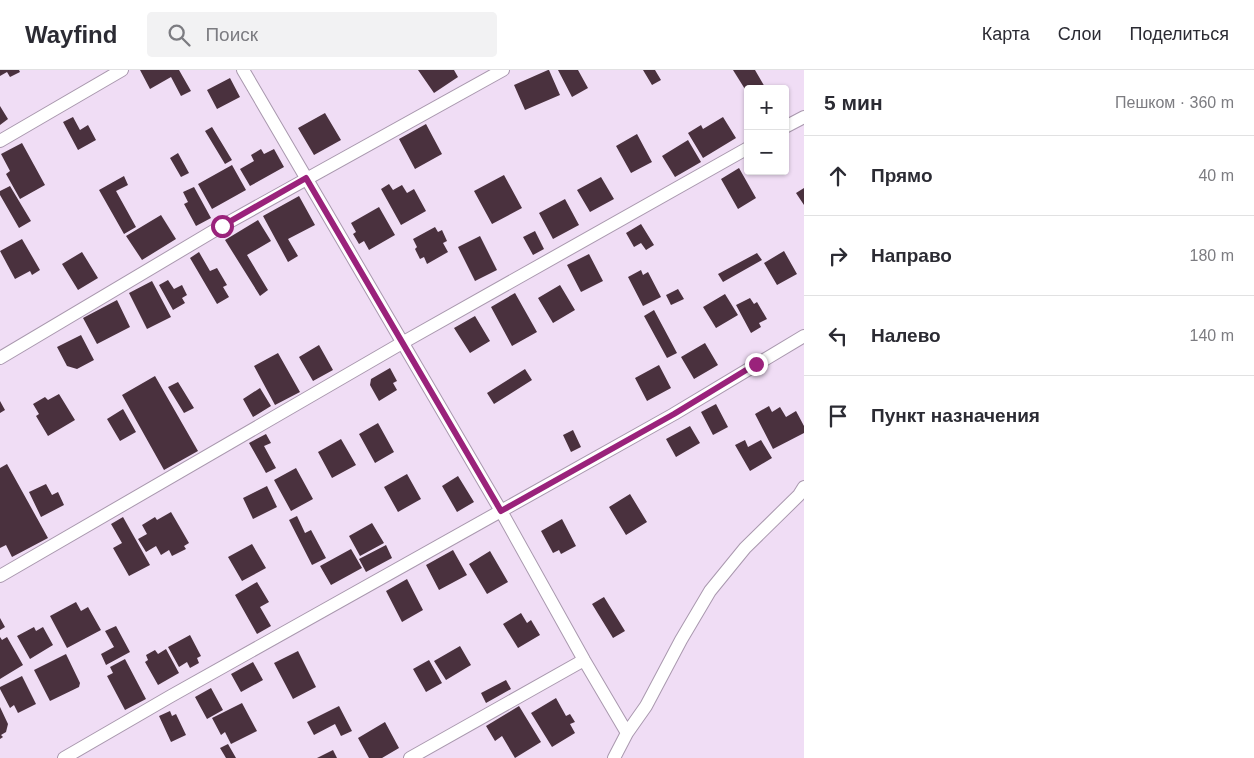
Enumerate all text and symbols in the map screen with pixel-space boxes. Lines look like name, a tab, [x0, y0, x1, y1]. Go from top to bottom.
search box	[147, 12, 497, 57]
text: Wayfind	[25, 21, 117, 48]
icon: search	[165, 21, 193, 49]
text: Поиск	[205, 24, 258, 45]
text: Карта	[982, 24, 1030, 44]
text: Слои	[1058, 24, 1102, 44]
text: Поделиться	[1130, 24, 1229, 44]
map controls	[744, 85, 789, 175]
button: +	[744, 85, 789, 130]
text: 5 мин	[824, 91, 883, 114]
text: Пешком · 360 m	[1115, 94, 1234, 111]
button: −	[744, 130, 789, 175]
icon: ahead	[824, 162, 852, 190]
text: Прямо	[871, 165, 933, 186]
text: 40 m	[1198, 167, 1234, 184]
route start	[211, 215, 234, 238]
icon: right	[824, 242, 852, 270]
text: Направо	[871, 245, 952, 266]
text: 180 m	[1190, 247, 1234, 264]
icon: left	[824, 322, 852, 350]
text: Налево	[871, 325, 941, 346]
text: 140 m	[1190, 327, 1234, 344]
route end	[745, 353, 768, 376]
icon: arrive	[824, 402, 852, 430]
text: Пункт назначения	[871, 405, 1040, 426]

